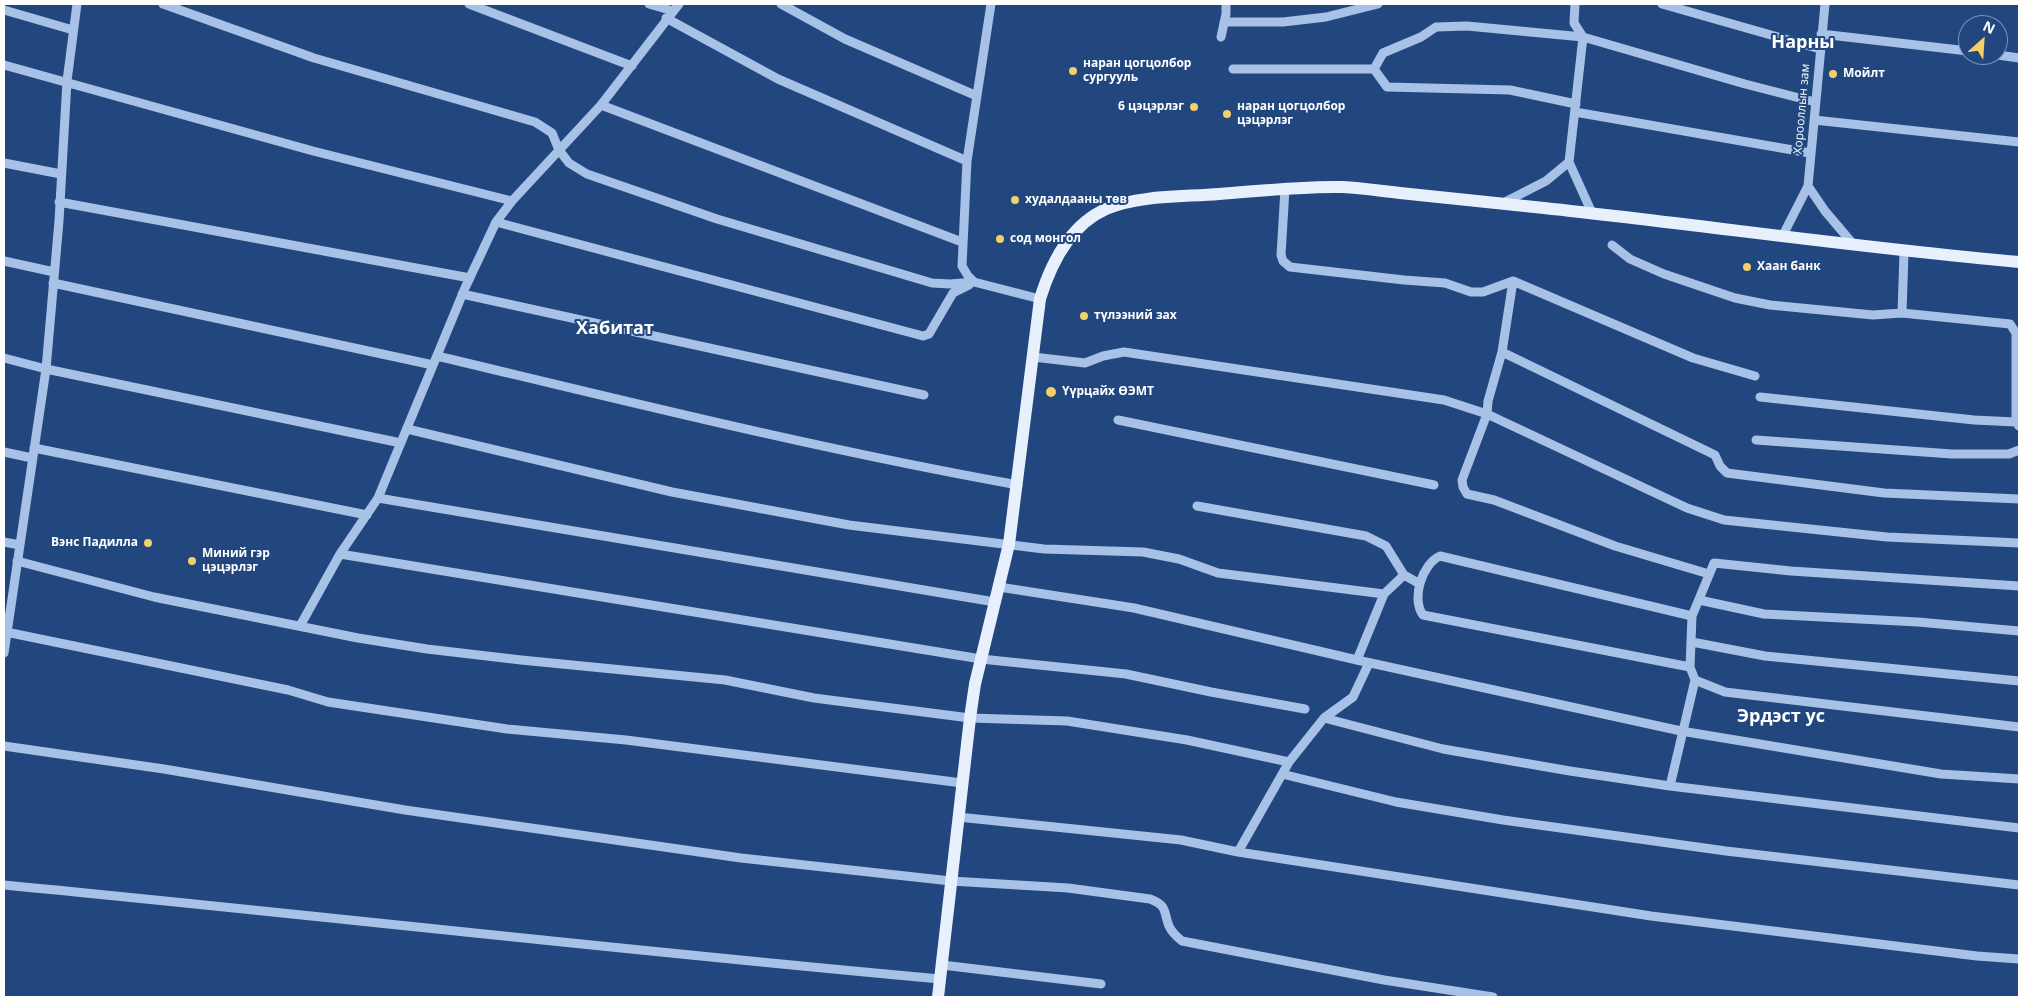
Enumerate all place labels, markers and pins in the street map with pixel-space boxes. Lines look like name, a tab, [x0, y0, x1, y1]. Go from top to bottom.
place label: наран цогцолбор сургууль	[1083, 57, 1191, 85]
marker: наран цогцолбор сургууль	[1067, 65, 1079, 77]
place label: Мойлт	[1843, 67, 1885, 81]
marker: Мойлт	[1827, 68, 1839, 80]
place label: 6 цэцэрлэг	[1118, 100, 1184, 114]
place label: наран цогцолбор цэцэрлэг	[1237, 100, 1345, 128]
marker: 6 цэцэрлэг	[1188, 101, 1200, 113]
marker: наран цогцолбор цэцэрлэг	[1221, 108, 1233, 120]
place label: худалдааны төв	[1025, 193, 1127, 207]
marker: худалдааны төв	[1009, 194, 1021, 206]
place label: сод монгол	[1010, 232, 1081, 246]
marker: сод монгол	[994, 233, 1006, 245]
place label: Хаан банк	[1757, 260, 1821, 274]
marker: Хаан банк	[1741, 261, 1753, 273]
place label: түлээний зах	[1094, 309, 1177, 323]
marker: түлээний зах	[1078, 310, 1090, 322]
marker: Үүрцайх ӨЭМТ	[1044, 385, 1058, 399]
place label: Үүрцайх ӨЭМТ	[1062, 385, 1154, 399]
place label: Вэнс Падилла	[51, 536, 138, 550]
marker: Вэнс Падилла	[142, 537, 154, 549]
place label: Миний гэр цэцэрлэг	[202, 547, 270, 575]
marker: Миний гэр цэцэрлэг	[186, 555, 198, 567]

